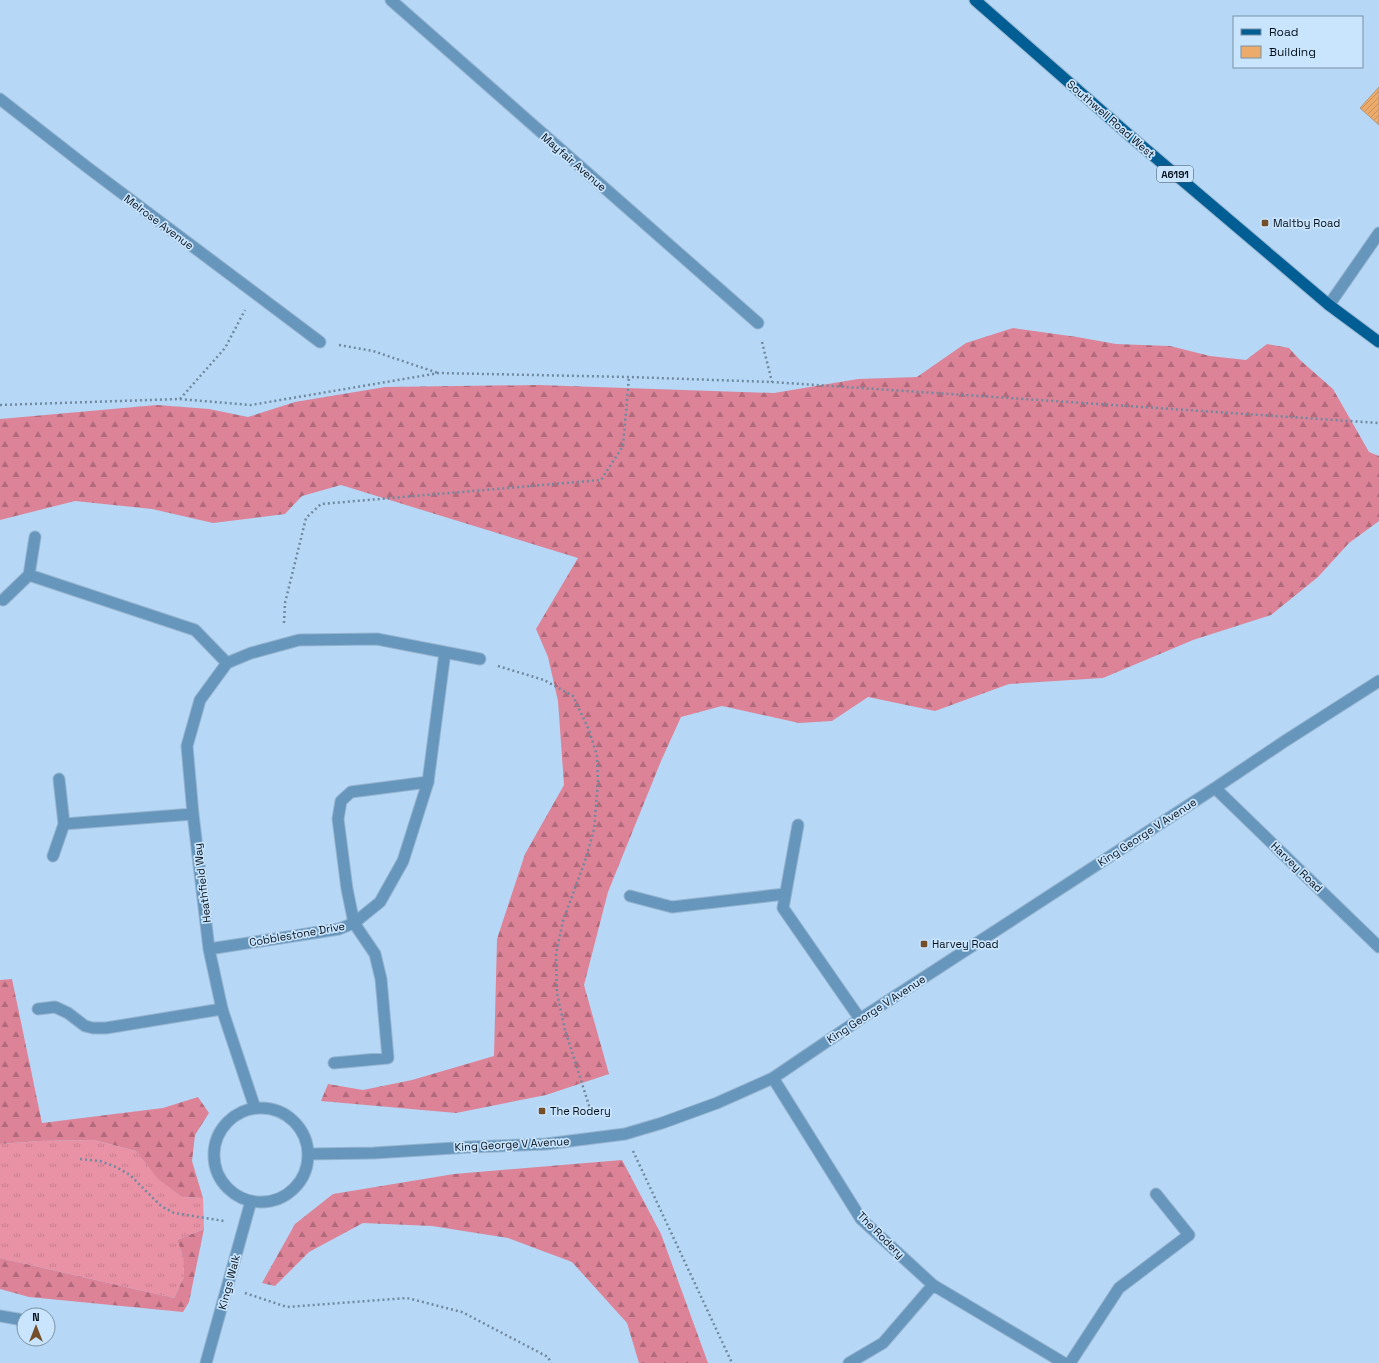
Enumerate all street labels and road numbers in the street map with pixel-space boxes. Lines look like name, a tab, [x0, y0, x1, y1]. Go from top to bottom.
street label: Southwell Road West	[1064, 77, 1158, 161]
street label: Mayfair Avenue	[539, 130, 609, 194]
road number: A6191	[1157, 166, 1193, 182]
street label: Melrose Avenue	[122, 191, 196, 253]
street label: King George V Avenue	[1095, 795, 1199, 869]
street label: Harvey Road	[1268, 839, 1326, 895]
street label: Heathfield Way	[190, 842, 214, 924]
street label: Cobblestone Drive	[248, 919, 346, 949]
street label: King George V Avenue	[824, 972, 928, 1046]
street label: King George V Avenue	[454, 1134, 570, 1154]
street label: The Rodery	[855, 1209, 907, 1261]
street label: Kings Walk	[215, 1253, 243, 1311]

